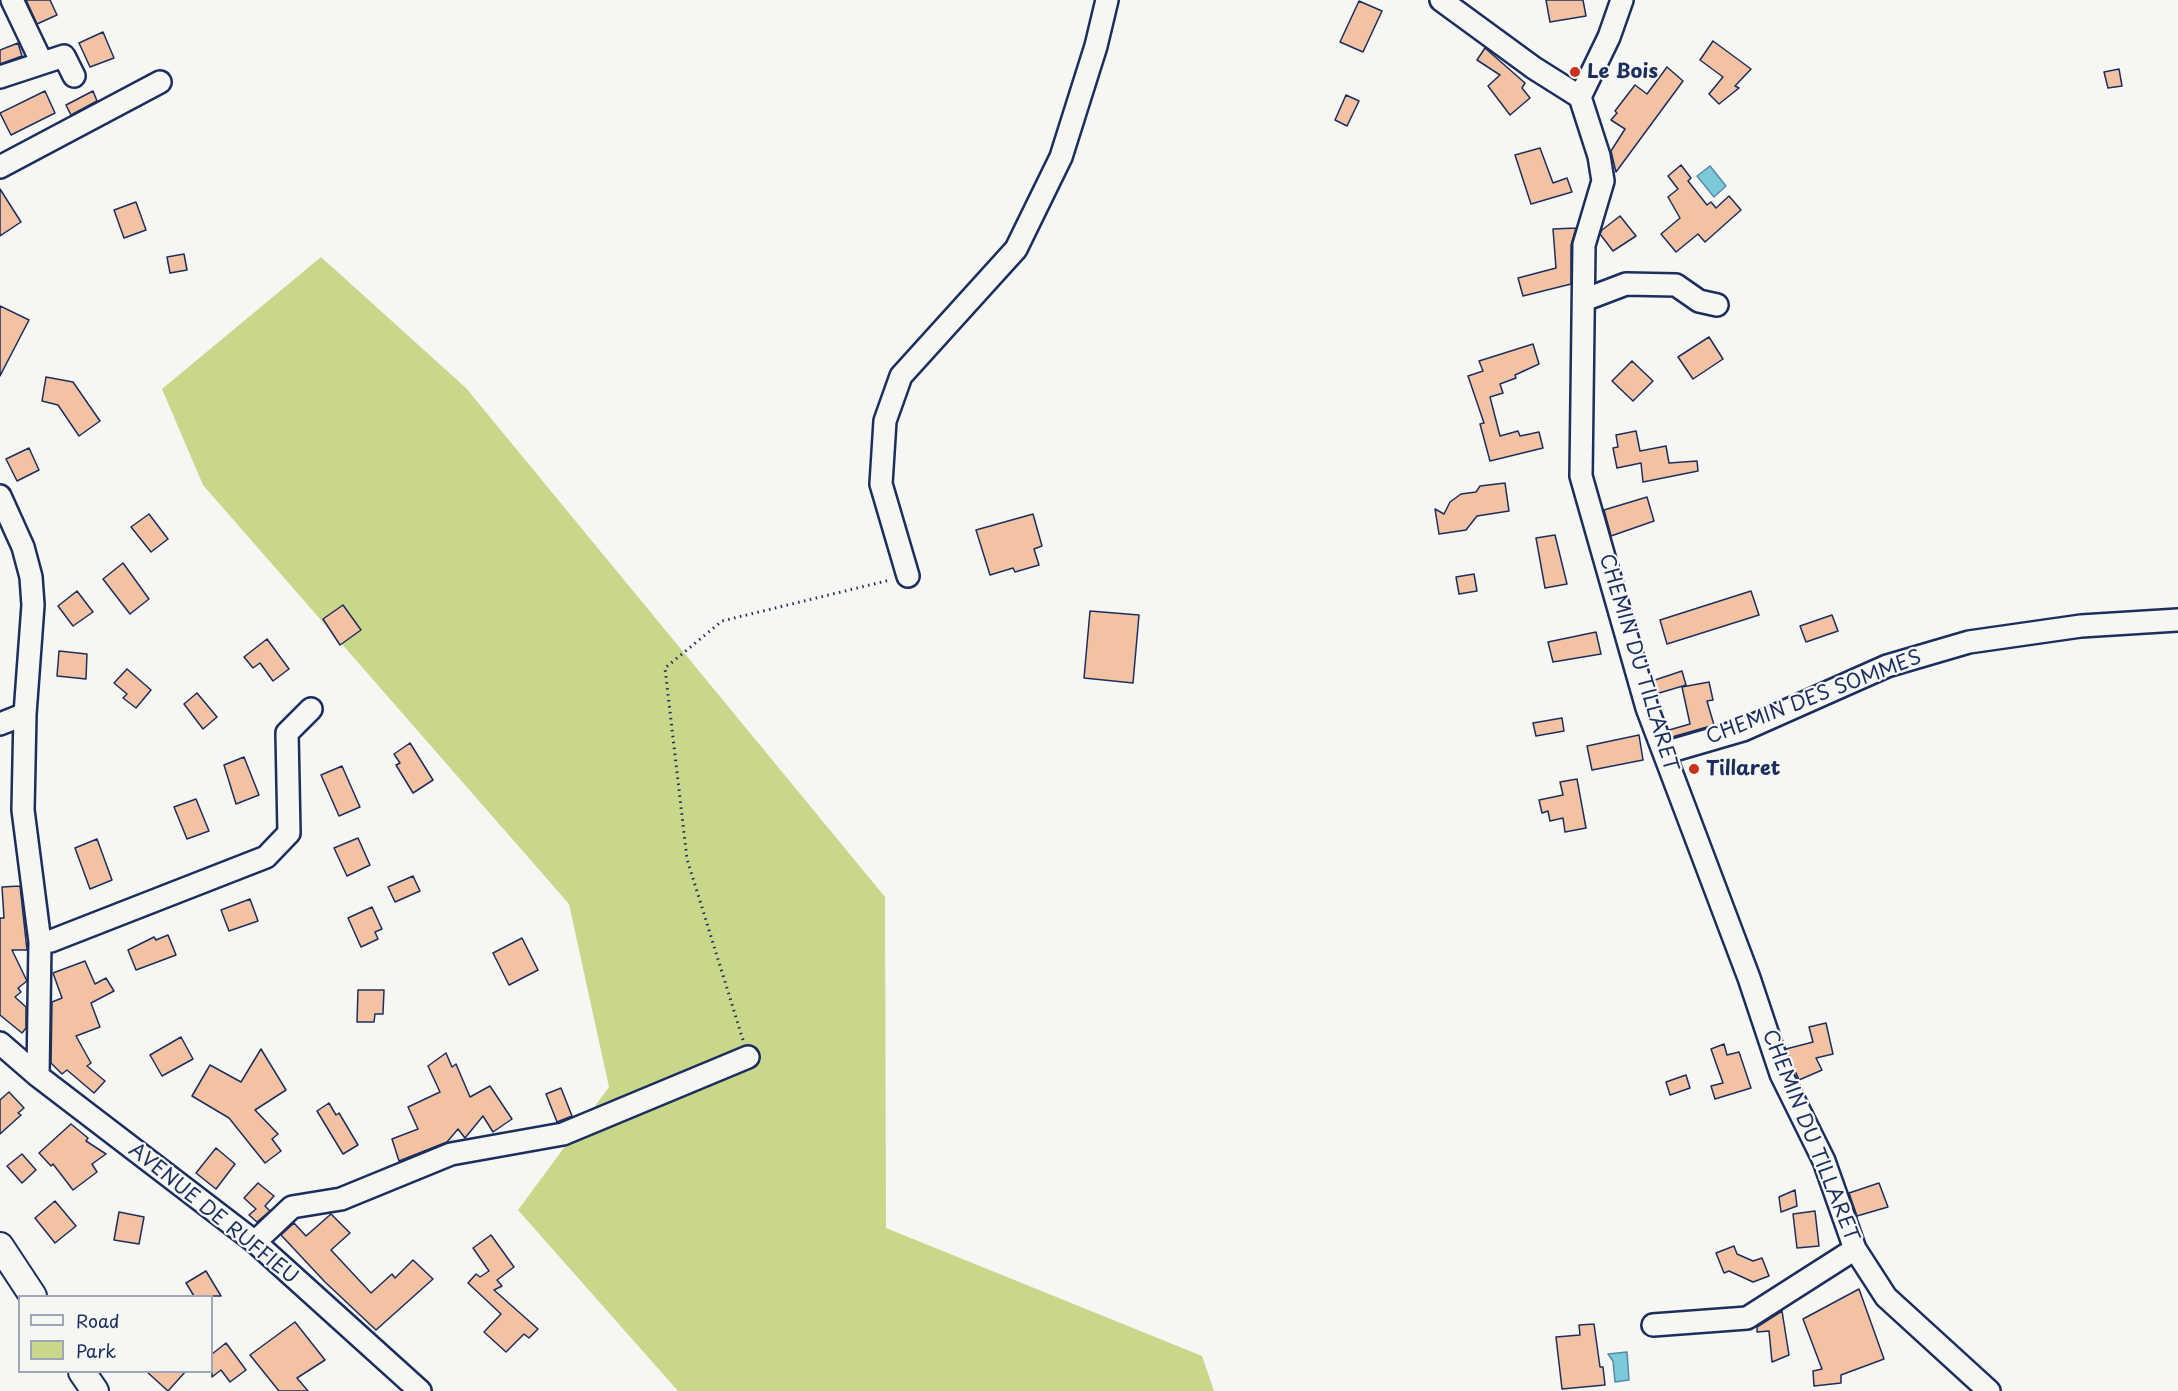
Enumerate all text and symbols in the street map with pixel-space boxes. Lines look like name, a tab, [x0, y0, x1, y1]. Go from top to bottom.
place label: Le Bois	[1587, 60, 1658, 84]
marker: Le Bois	[1568, 65, 1582, 79]
street label: CHEMIN DU TILLARET	[1593, 551, 1683, 775]
street label: CHEMIN DES SOMMES	[1703, 646, 1925, 750]
place label: Tillaret	[1706, 757, 1780, 781]
marker: Tillaret	[1687, 762, 1701, 776]
street label: CHEMIN DU TILLARET	[1756, 1026, 1864, 1246]
street label: AVENUE DE RUFFIEU	[124, 1138, 302, 1290]
legend	[18, 1295, 213, 1373]
text: Road	[76, 1307, 120, 1334]
text: Park	[76, 1337, 116, 1364]

